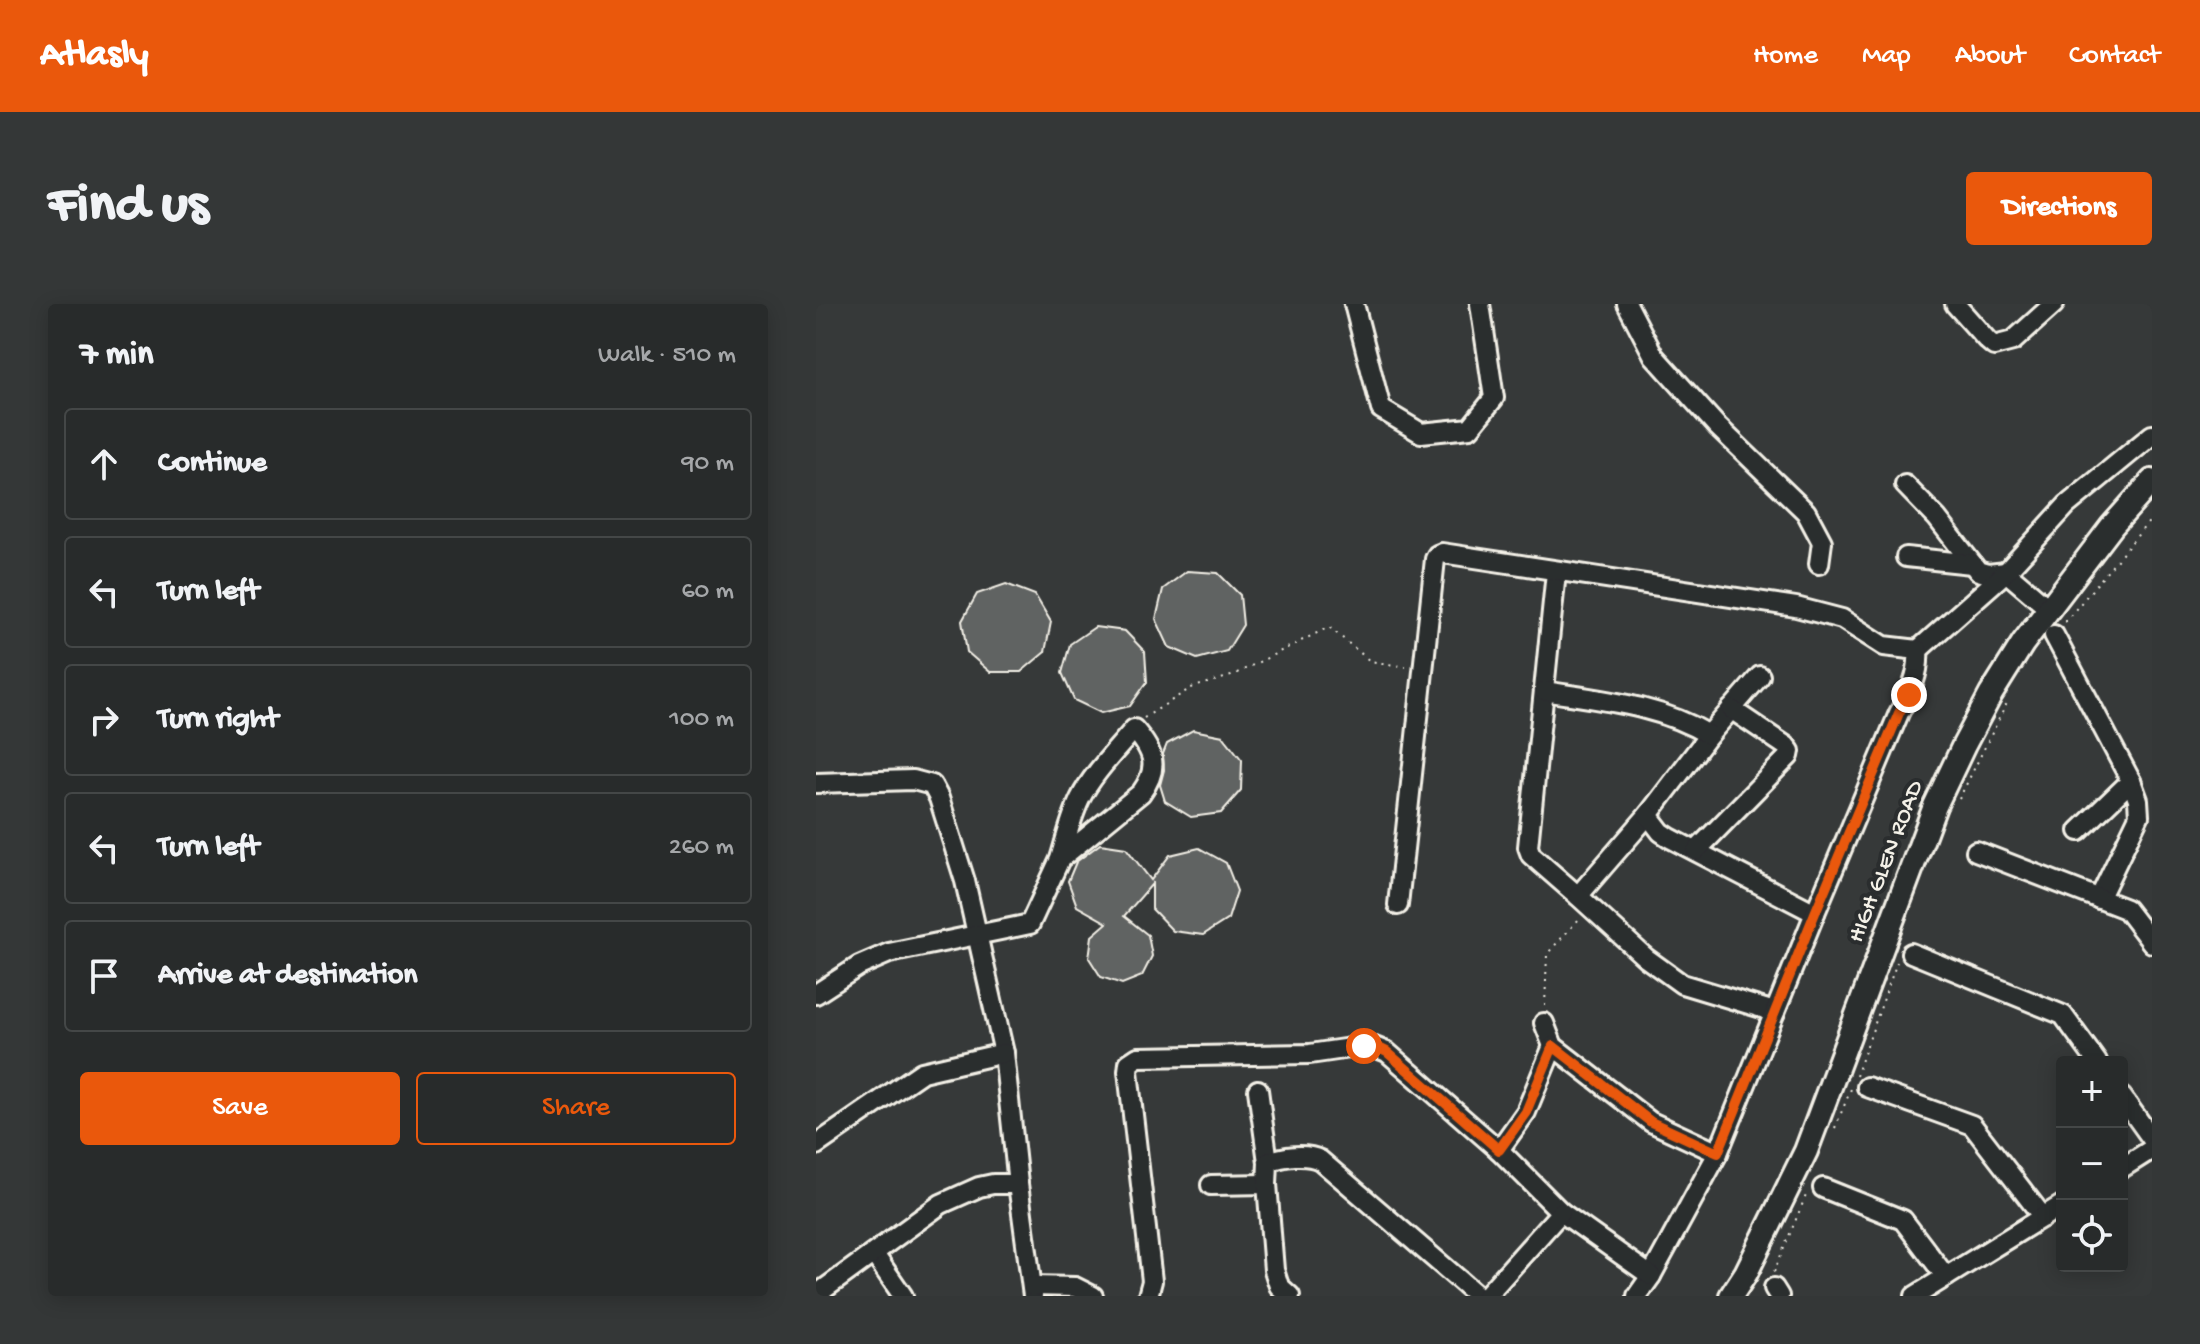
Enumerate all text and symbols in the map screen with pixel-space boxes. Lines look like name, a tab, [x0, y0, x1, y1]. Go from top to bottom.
text: Atlasly	[40, 34, 148, 78]
text: Home	[1753, 40, 1818, 73]
text: Map	[1862, 40, 1911, 73]
text: About	[1955, 40, 2025, 73]
text: Contact	[2069, 40, 2160, 73]
button: Directions	[1966, 172, 2152, 245]
text: Find us	[48, 175, 208, 241]
text: 7 min	[80, 336, 153, 376]
text: Walk · 510 m	[598, 341, 736, 372]
icon: ahead	[82, 442, 126, 486]
text: Continue	[158, 447, 267, 482]
text: 90 m	[682, 449, 734, 480]
icon: left	[82, 570, 126, 614]
text: Turn left	[158, 575, 259, 610]
text: 60 m	[681, 577, 734, 608]
route end	[1891, 677, 1927, 713]
icon: right	[82, 698, 126, 742]
text: Turn right	[158, 703, 278, 738]
text: 100 m	[669, 705, 734, 736]
street label: HIGH GLEN ROAD	[1843, 777, 1931, 947]
icon: left	[82, 826, 126, 870]
text: Turn left	[158, 831, 259, 866]
text: 260 m	[669, 833, 734, 864]
icon: arrive	[82, 954, 126, 998]
text: Arrive at destination	[158, 959, 418, 994]
route start	[1346, 1028, 1382, 1064]
map controls	[2056, 1056, 2128, 1272]
button: +	[2056, 1056, 2128, 1128]
button: Save	[80, 1072, 400, 1145]
button: Share	[416, 1072, 736, 1145]
button: −	[2056, 1128, 2128, 1200]
button: locate	[2056, 1200, 2128, 1272]

